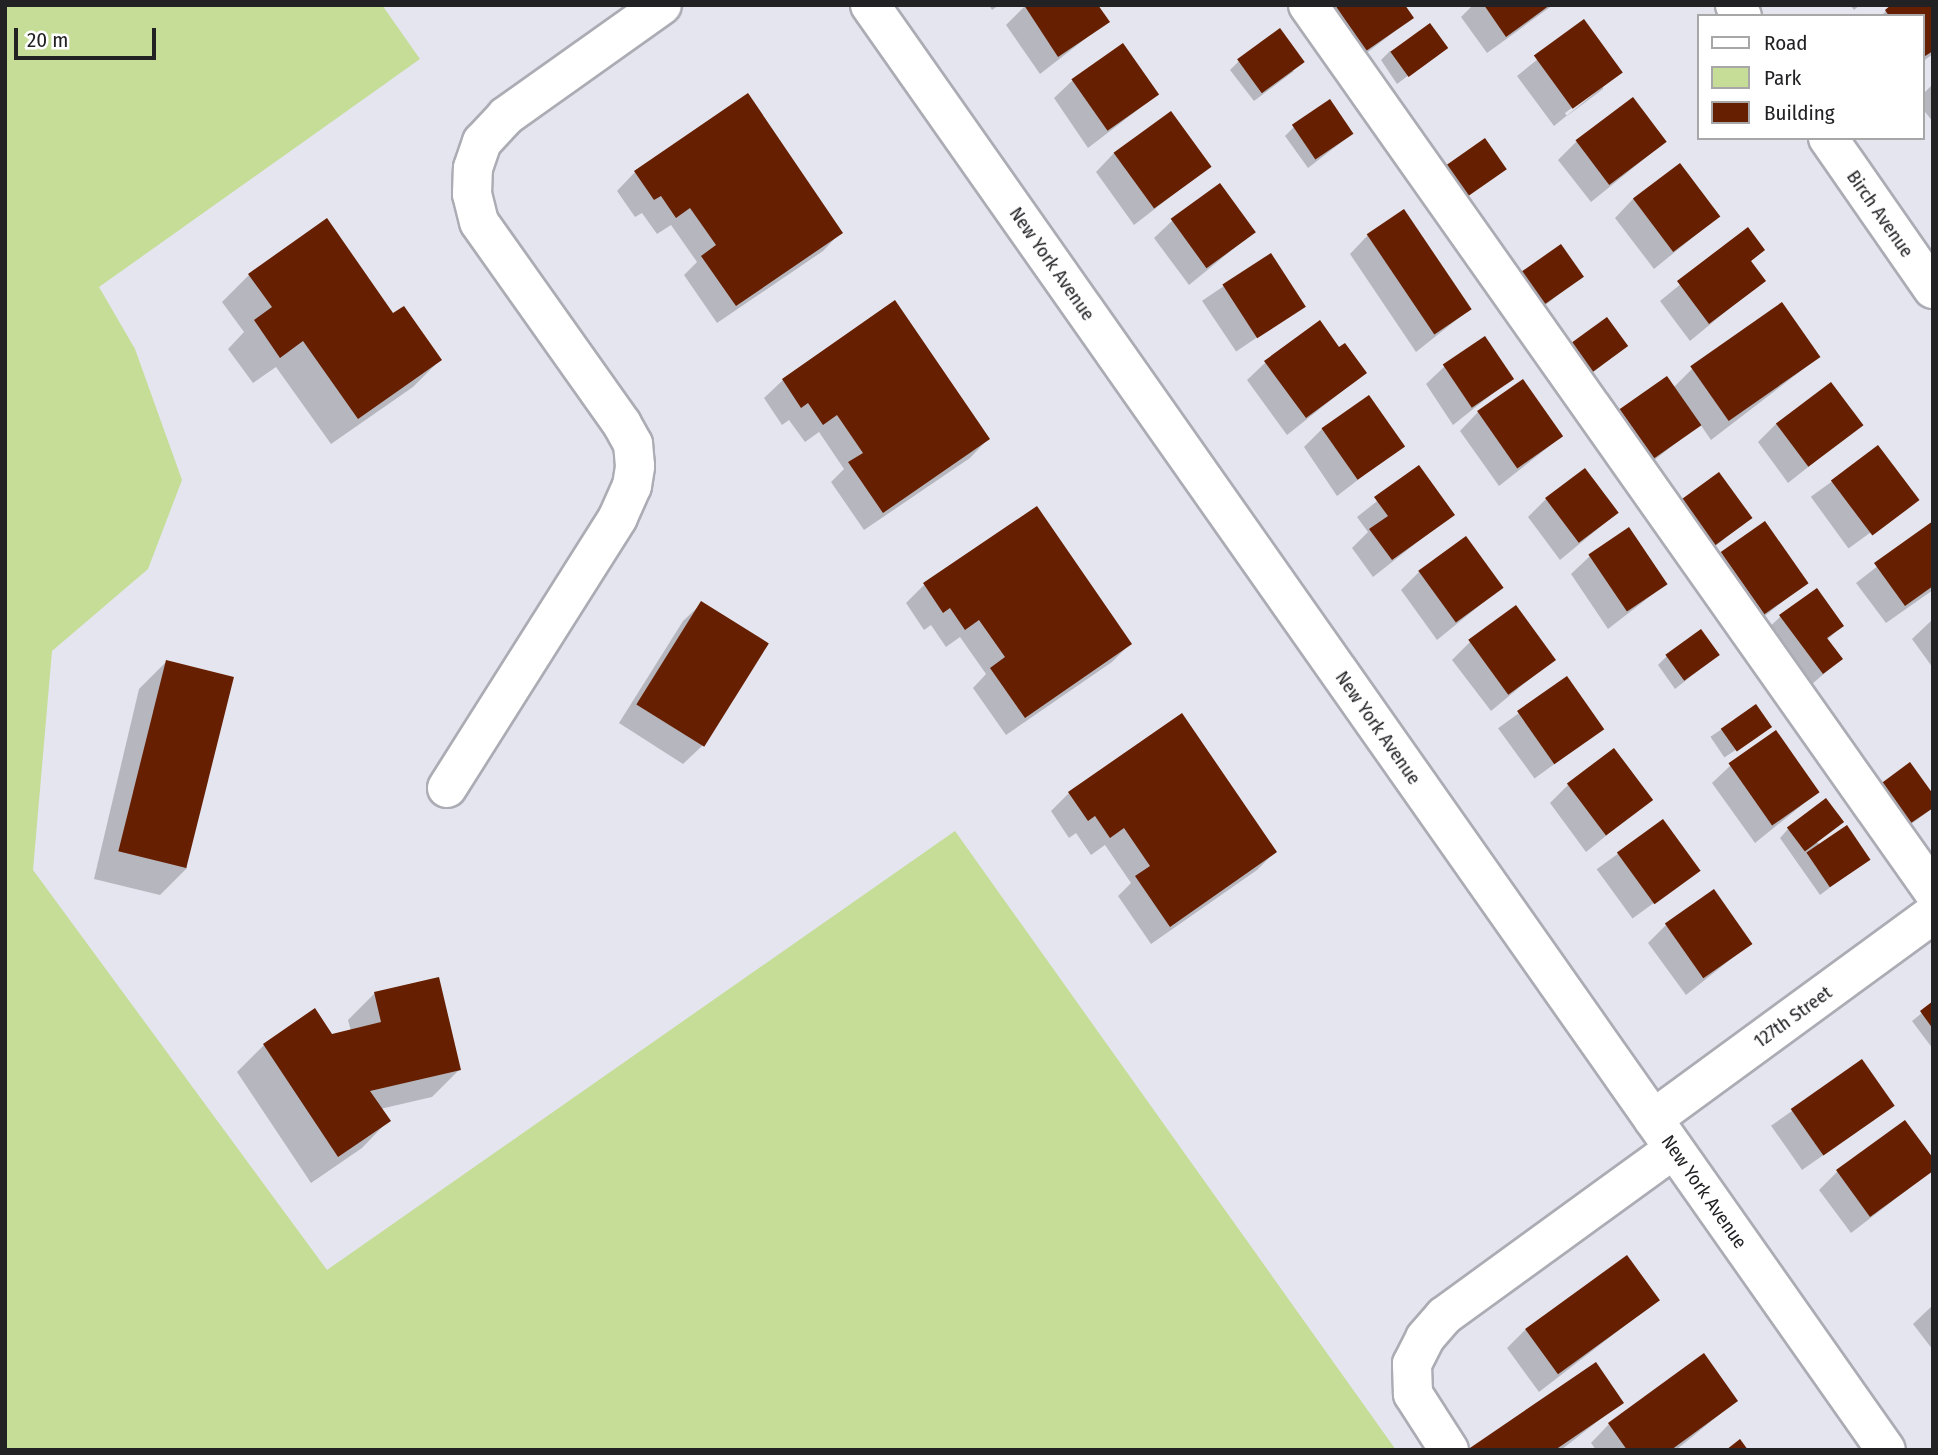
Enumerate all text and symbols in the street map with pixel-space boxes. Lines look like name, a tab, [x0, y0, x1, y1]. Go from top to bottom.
scale bar	[18, 14, 159, 58]
legend	[1696, 14, 1924, 140]
text: 20 m	[27, 27, 68, 53]
text: Road	[1764, 30, 1808, 56]
text: Park	[1764, 65, 1801, 91]
text: Building	[1764, 100, 1835, 126]
street label: Birch Avenue	[1842, 166, 1918, 262]
street label: New York Avenue	[1004, 203, 1100, 325]
street label: New York Avenue	[1330, 667, 1426, 789]
street label: 127th Street	[1750, 981, 1836, 1053]
street label: New York Avenue	[1656, 1131, 1752, 1253]

